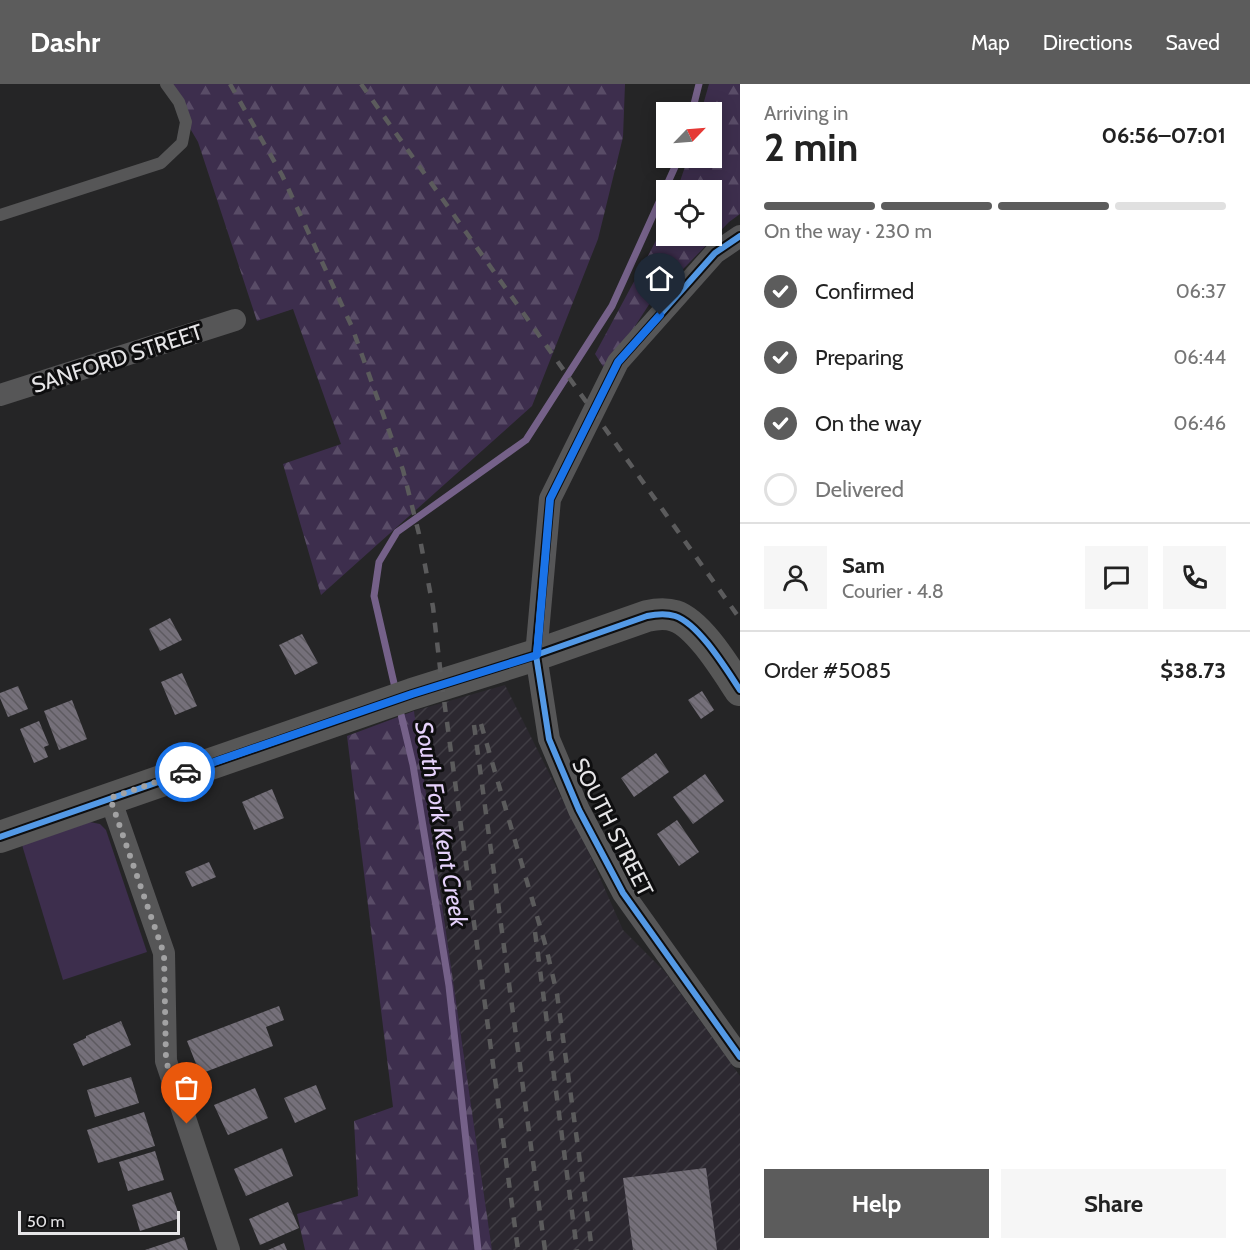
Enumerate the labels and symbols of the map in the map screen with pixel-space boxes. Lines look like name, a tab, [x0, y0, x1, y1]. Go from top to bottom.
north arrow	[656, 102, 722, 168]
pin	[634, 253, 685, 315]
street label: SANFORD STREET	[28, 318, 206, 399]
water label: South Fork Kent Creek	[409, 719, 474, 930]
courier	[155, 742, 215, 802]
street label: SOUTH STREET	[566, 753, 659, 901]
pin	[161, 1062, 212, 1124]
scale bar	[18, 1208, 180, 1236]

